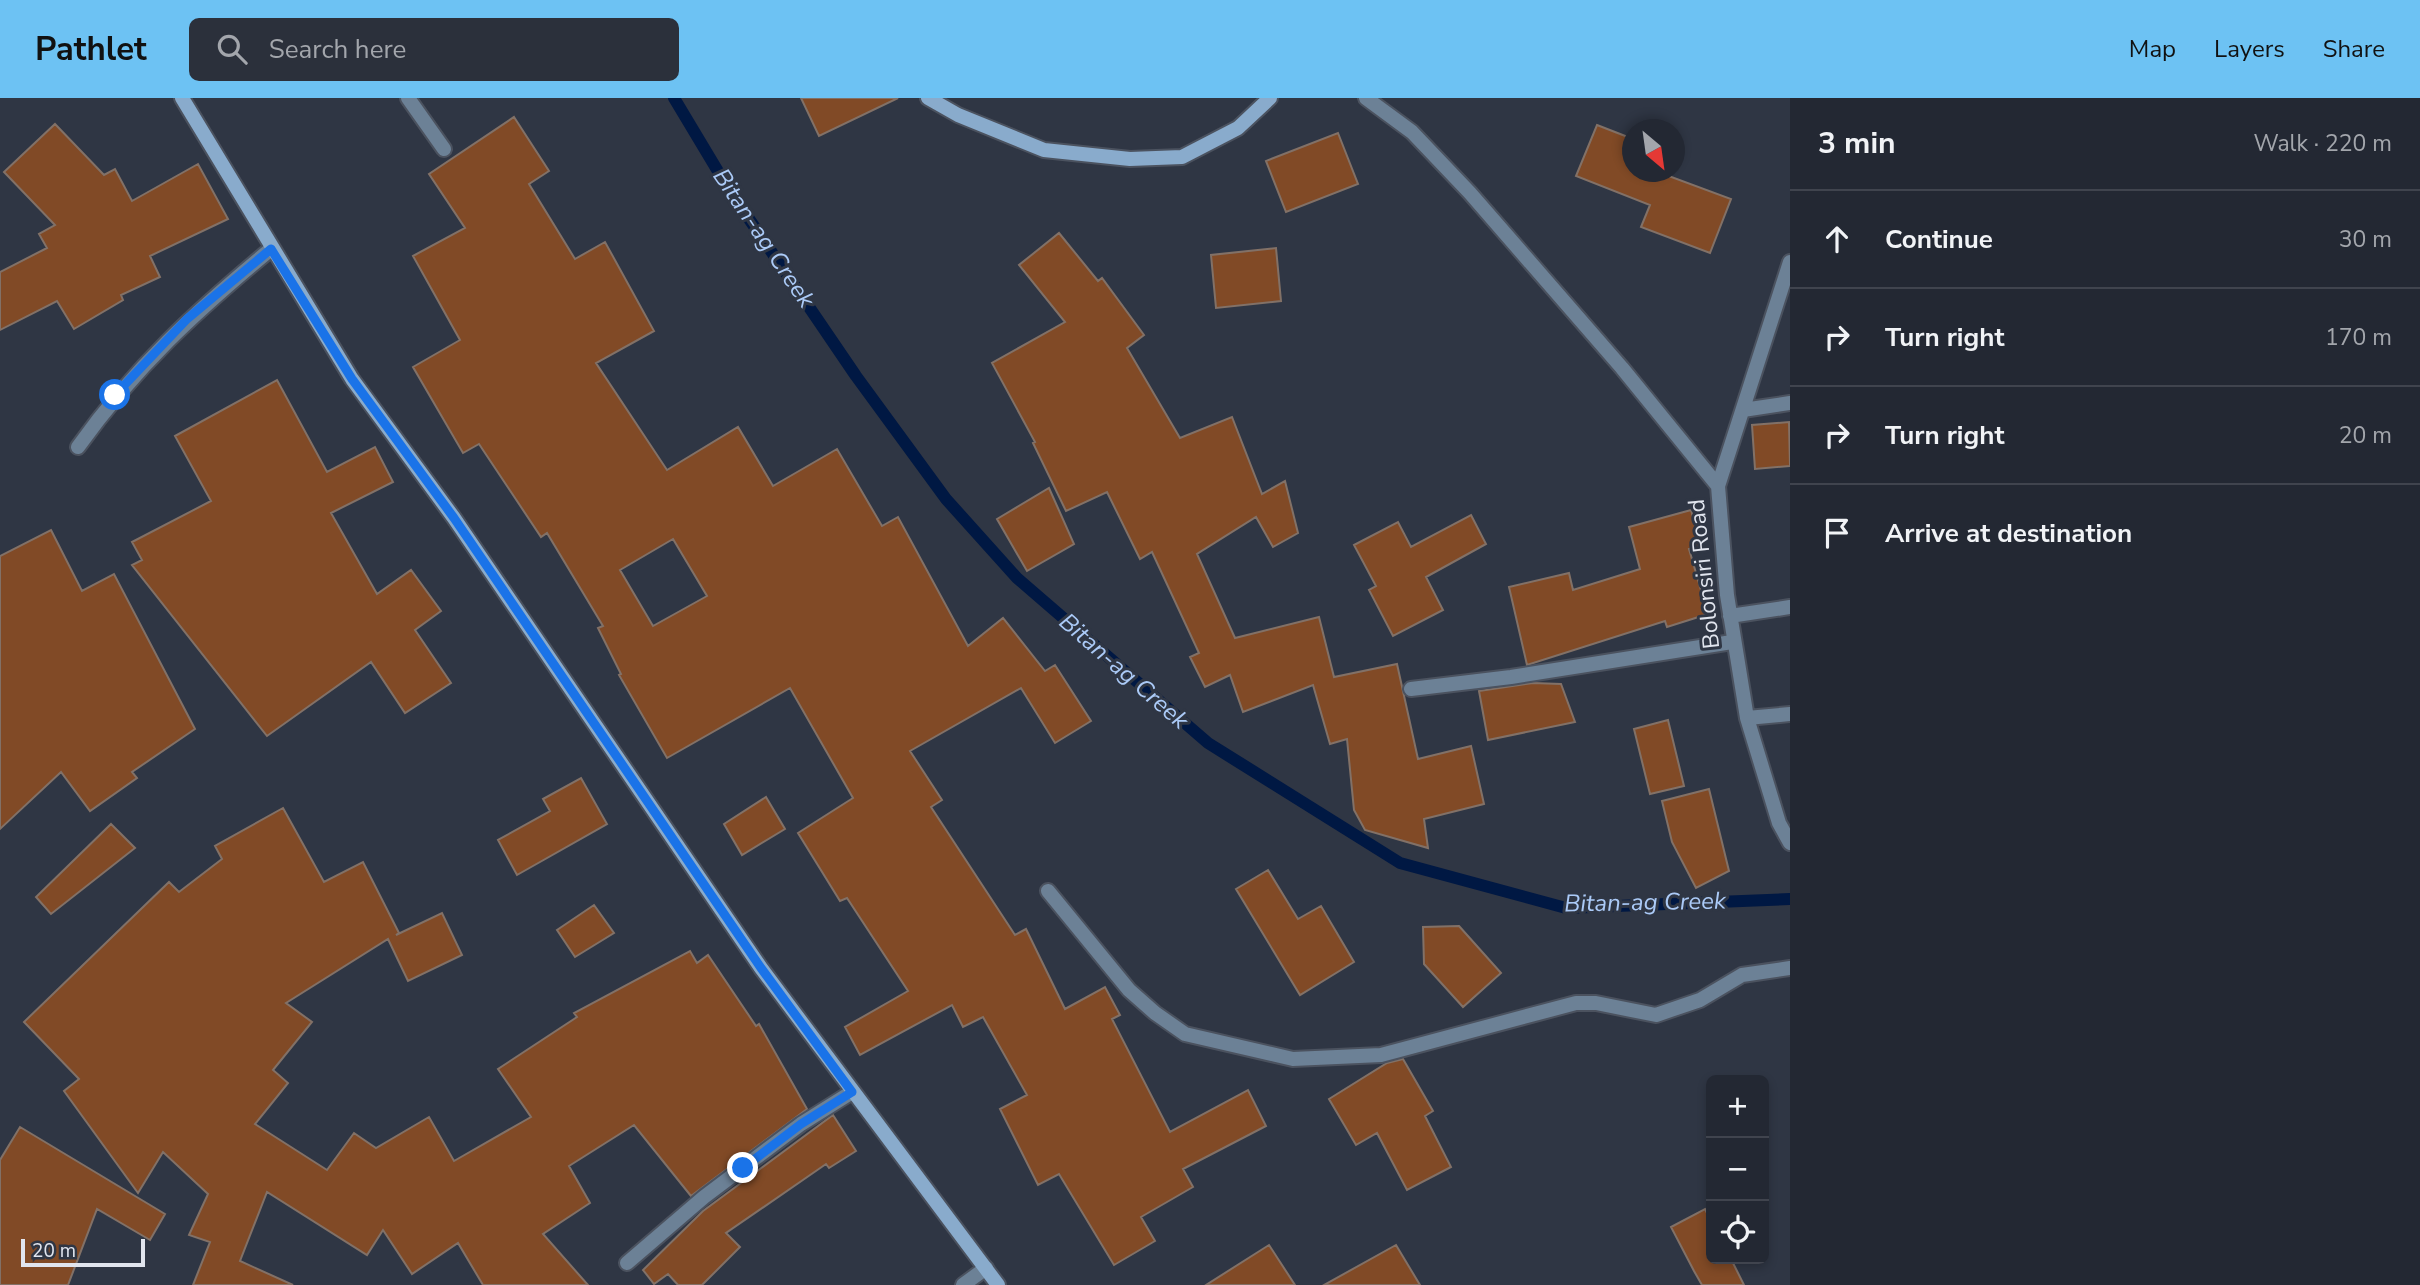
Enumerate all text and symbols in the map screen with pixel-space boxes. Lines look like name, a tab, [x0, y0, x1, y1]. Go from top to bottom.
search box	[189, 18, 679, 81]
text: Pathlet	[35, 27, 147, 72]
icon: search	[213, 30, 251, 68]
text: Search here	[269, 32, 406, 67]
text: Map	[2129, 33, 2176, 65]
text: Layers	[2214, 33, 2285, 65]
text: Share	[2323, 33, 2385, 65]
north arrow	[1622, 119, 1685, 182]
text: 3 min	[1818, 123, 1896, 164]
text: Walk · 220 m	[2253, 128, 2392, 159]
water label: Bitan-ag Creek	[705, 162, 823, 315]
icon: ahead	[1818, 220, 1856, 258]
text: Continue	[1885, 222, 1993, 257]
text: 30 m	[2339, 224, 2392, 255]
icon: right	[1818, 318, 1856, 356]
text: Turn right	[1885, 320, 2004, 355]
text: 170 m	[2325, 322, 2392, 353]
route start	[99, 379, 130, 410]
icon: right	[1818, 416, 1856, 454]
text: Turn right	[1885, 418, 2004, 453]
text: 20 m	[2339, 420, 2392, 451]
street label: Bolonsiri Road	[1681, 498, 1727, 650]
icon: arrive	[1818, 514, 1856, 552]
text: Arrive at destination	[1885, 516, 2132, 551]
water label: Bitan-ag Creek	[1052, 606, 1196, 737]
water label: Bitan-ag Creek	[1564, 885, 1727, 919]
map controls	[1706, 1075, 1769, 1264]
button: +	[1706, 1075, 1769, 1138]
button: −	[1706, 1138, 1769, 1201]
route end	[727, 1152, 758, 1183]
button: locate	[1706, 1201, 1769, 1264]
scale bar	[21, 1236, 145, 1268]
text: 20 m	[32, 1238, 76, 1264]

